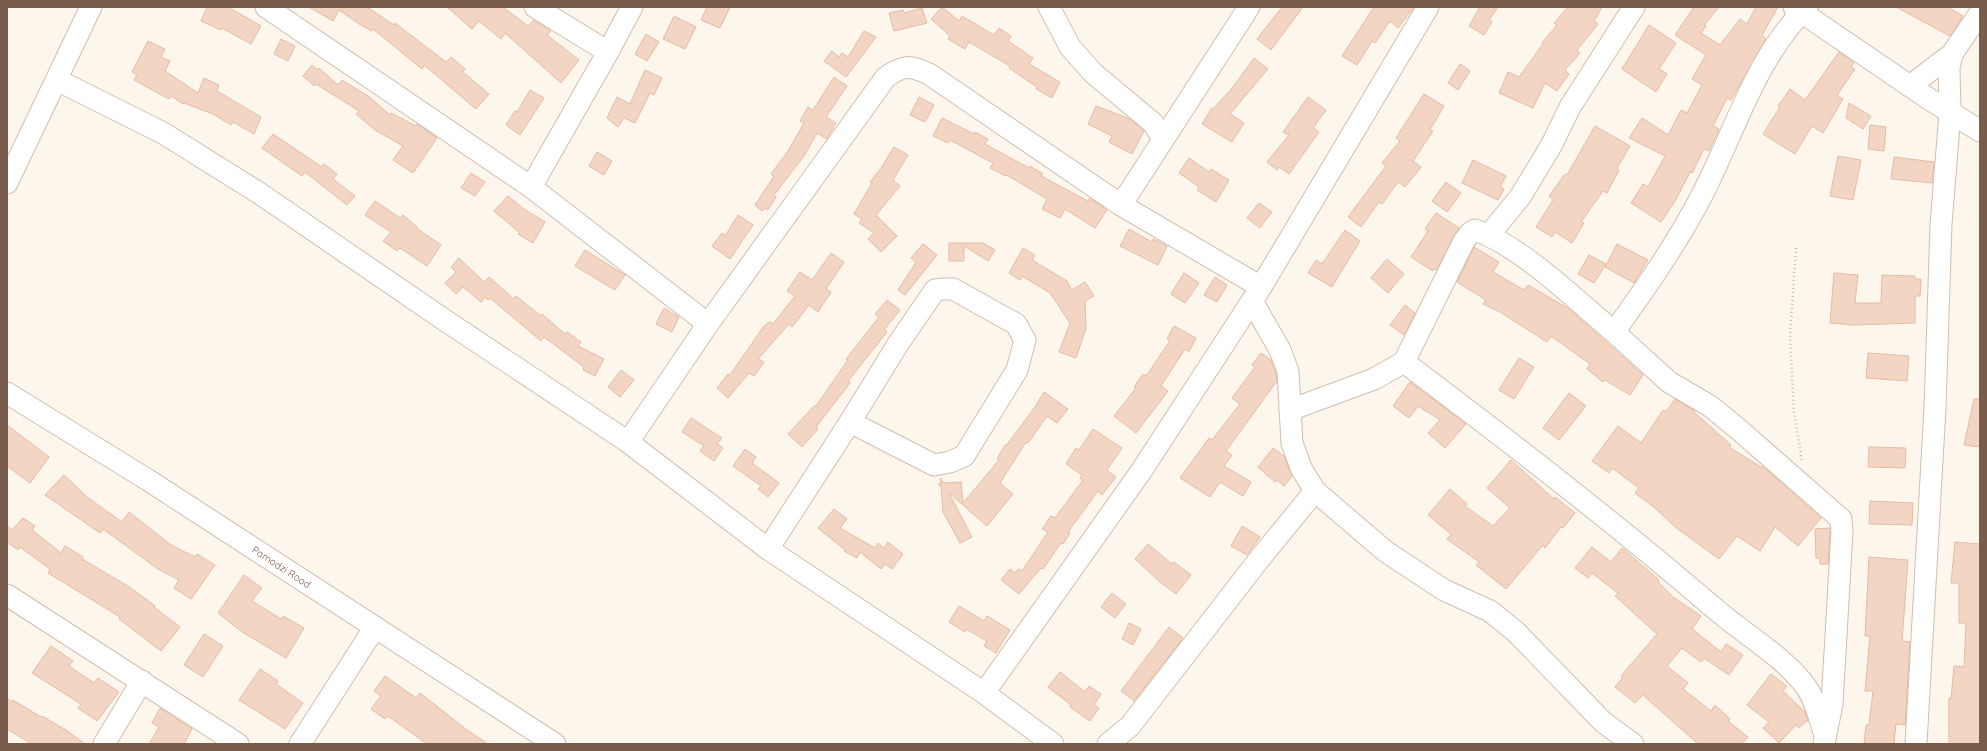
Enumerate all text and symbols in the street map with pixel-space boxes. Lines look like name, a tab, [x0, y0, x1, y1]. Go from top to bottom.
street label: Pamodzi Road	[250, 543, 314, 591]

